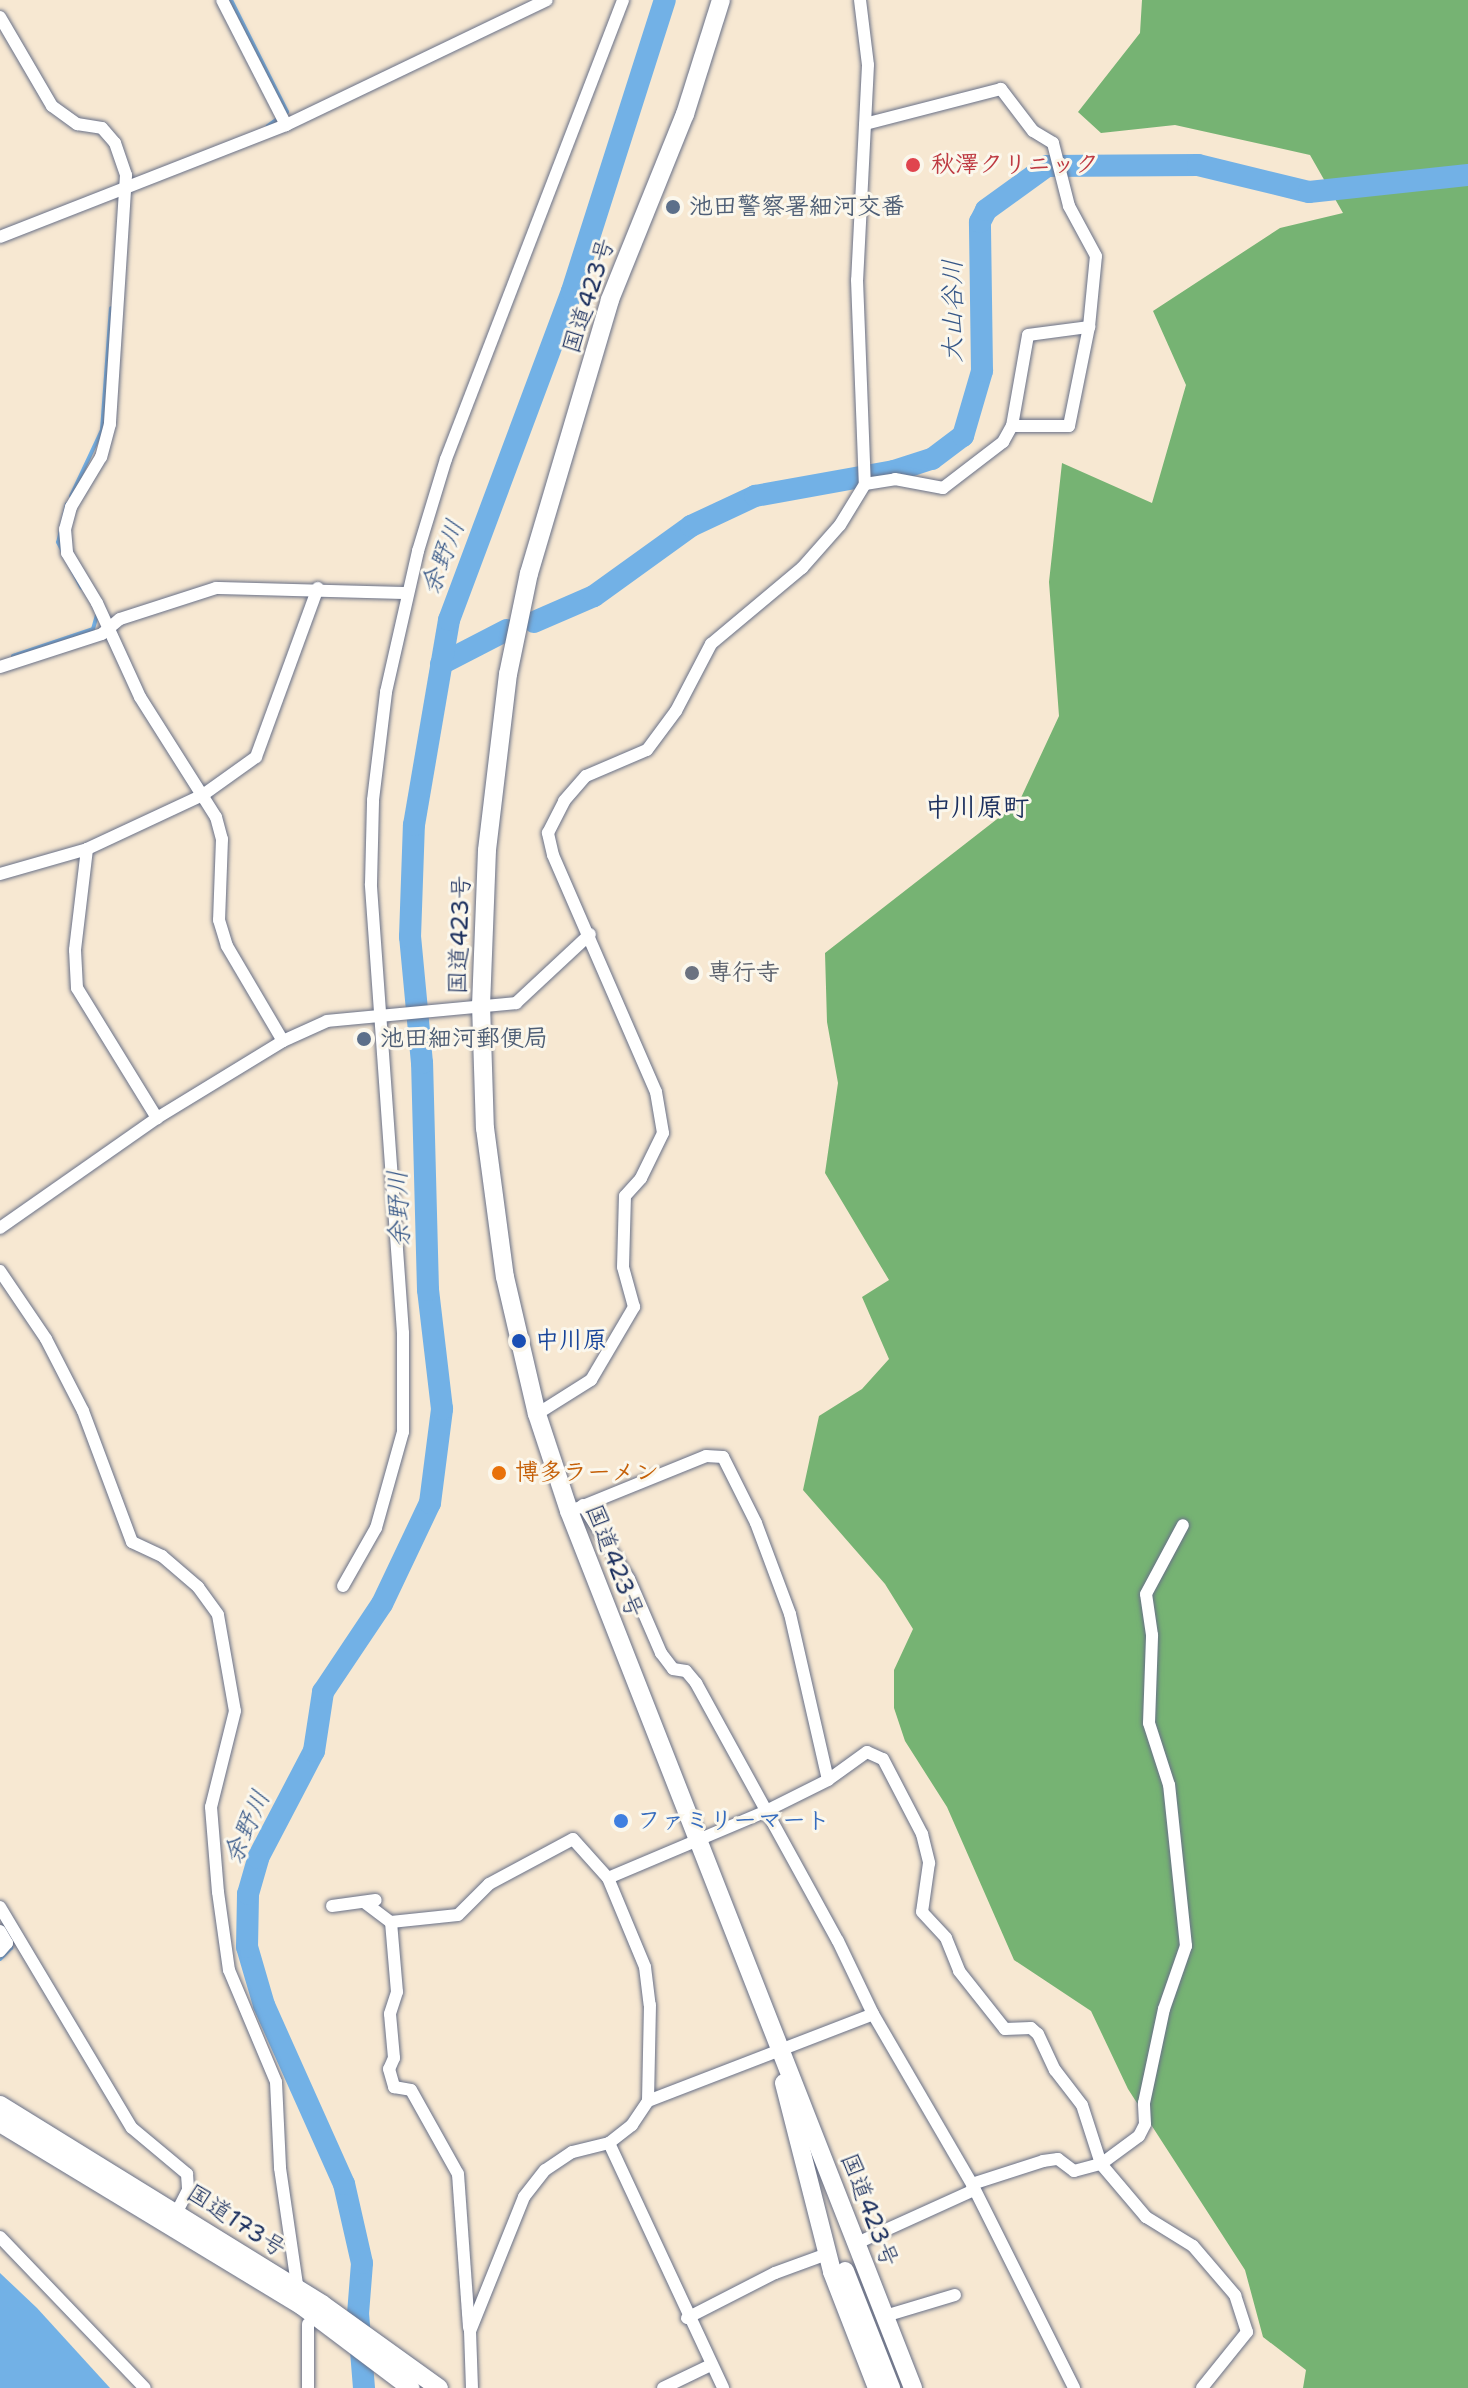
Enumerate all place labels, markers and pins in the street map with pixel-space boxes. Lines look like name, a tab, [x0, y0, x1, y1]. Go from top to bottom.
place label: 秋澤クリニック	[931, 151, 1099, 179]
marker: 秋澤クリニック	[902, 154, 924, 176]
place label: 池田警察署細河交番	[689, 193, 905, 221]
marker: 池田警察署細河交番	[664, 198, 682, 216]
place label: 専行寺	[708, 959, 780, 987]
marker: 専行寺	[683, 964, 701, 982]
place label: 池田細河郵便局	[380, 1025, 548, 1053]
marker: 池田細河郵便局	[355, 1030, 373, 1048]
place label: 中川原	[535, 1327, 607, 1355]
marker: 中川原	[510, 1332, 528, 1350]
place label: 博多ラーメン	[515, 1459, 659, 1487]
marker: 博多ラーメン	[490, 1464, 508, 1482]
place label: ファミリーマート	[637, 1807, 829, 1835]
marker: ファミリーマート	[612, 1812, 630, 1830]

